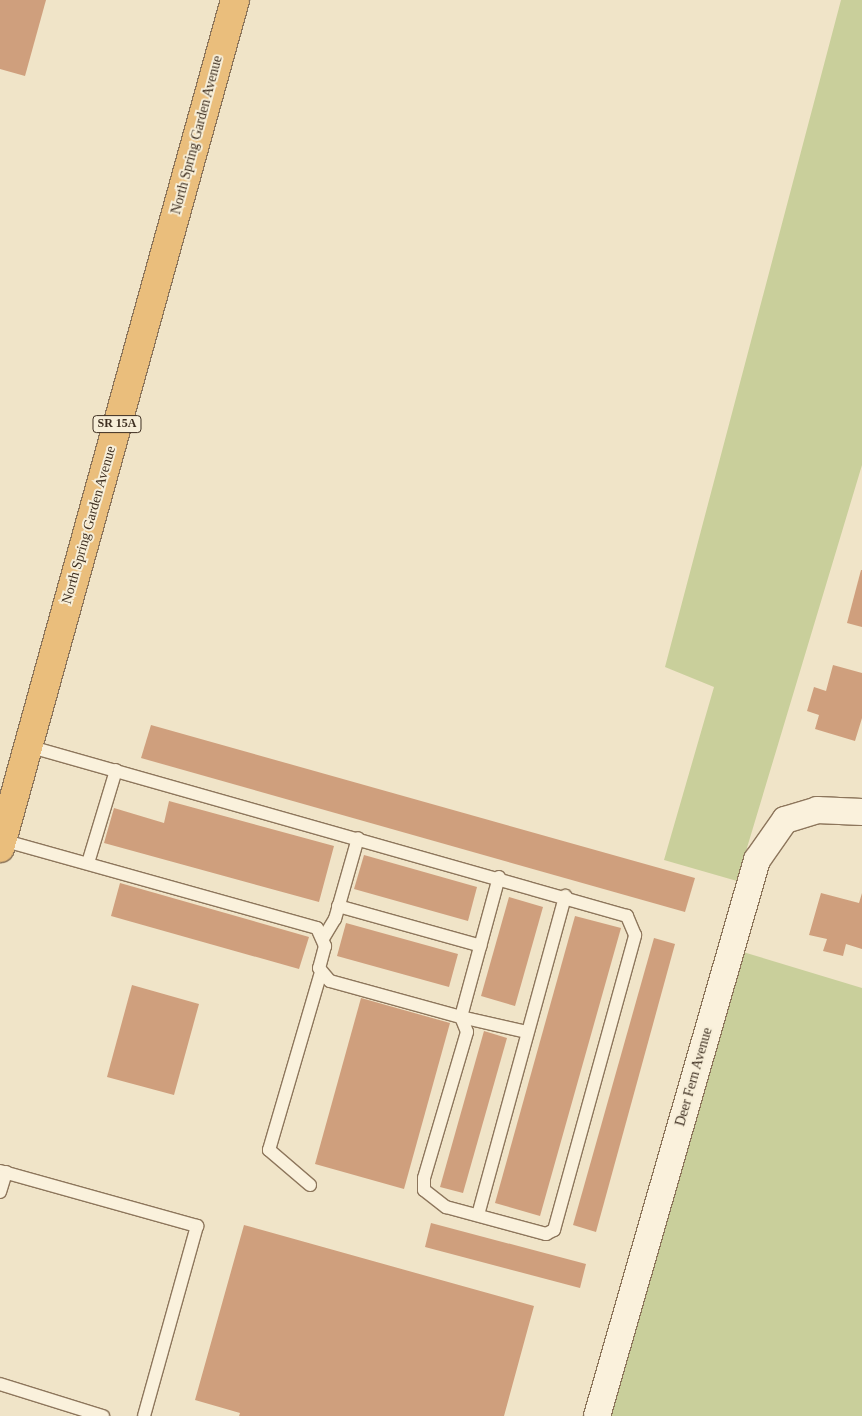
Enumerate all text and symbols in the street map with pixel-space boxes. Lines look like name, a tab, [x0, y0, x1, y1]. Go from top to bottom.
street label: North Spring Garden Avenue	[168, 54, 226, 216]
road number: SR 15A	[92, 414, 142, 434]
street label: North Spring Garden Avenue	[58, 444, 120, 606]
street label: Deer Fern Avenue	[672, 1025, 716, 1129]

